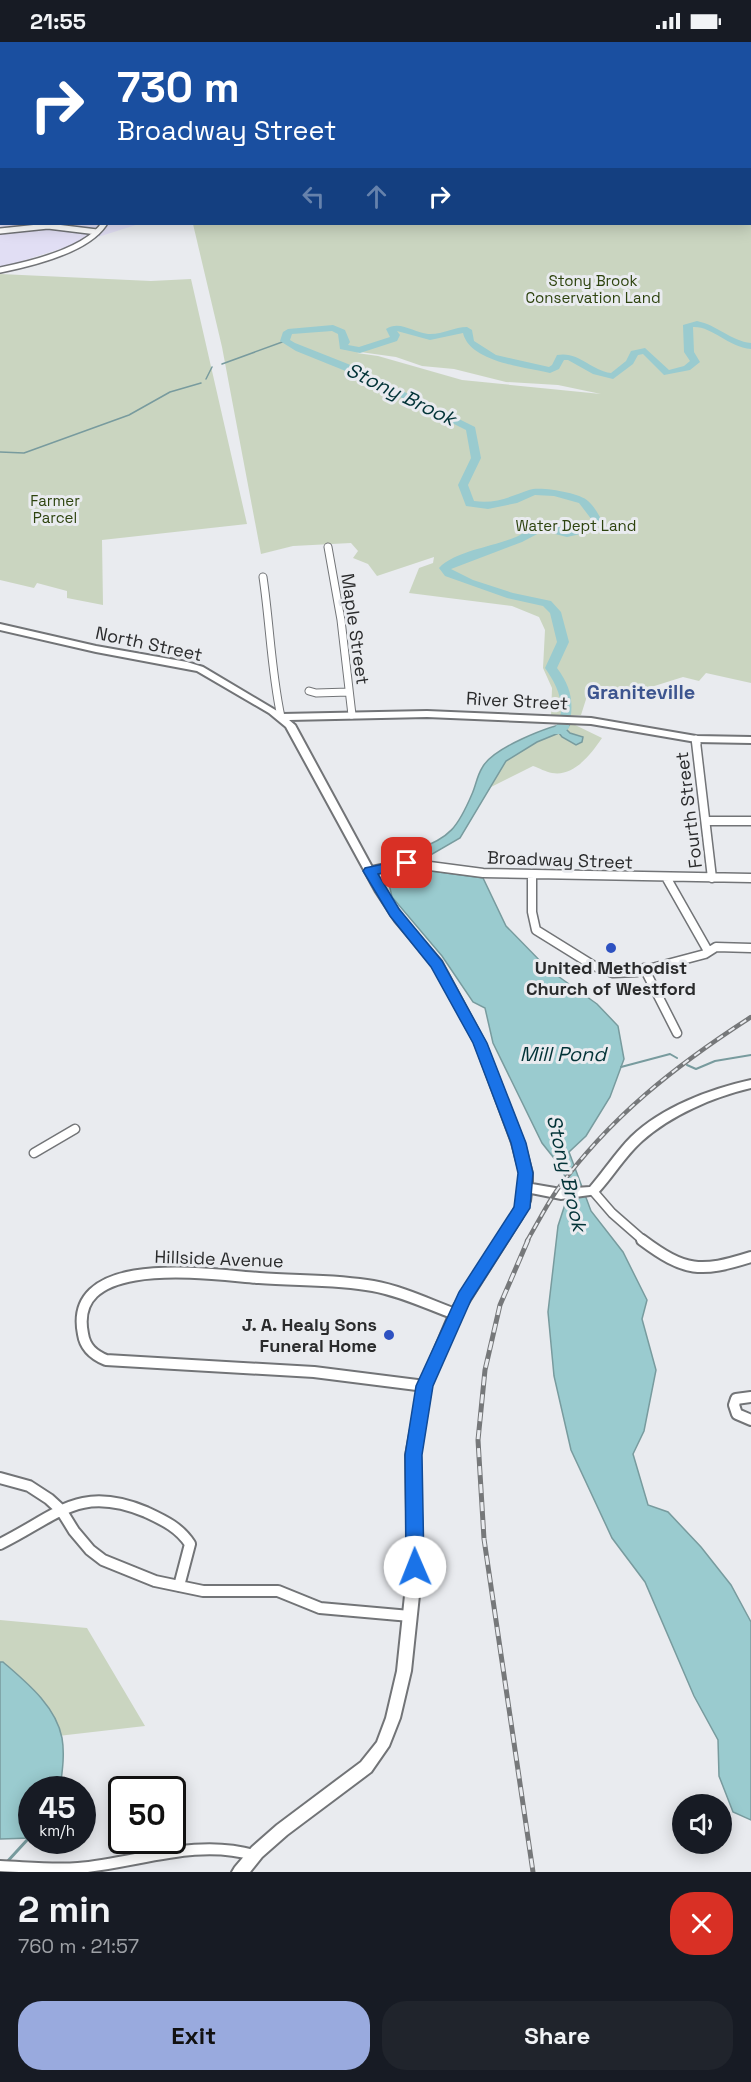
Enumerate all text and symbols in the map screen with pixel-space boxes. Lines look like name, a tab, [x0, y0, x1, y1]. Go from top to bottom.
text: 21:55	[30, 7, 86, 35]
text: 730 m	[117, 61, 240, 114]
icon: right	[18, 66, 96, 144]
text: Broadway Street	[117, 113, 336, 148]
icon: left	[297, 180, 330, 213]
icon: ahead	[360, 180, 393, 213]
icon: right	[423, 180, 456, 213]
park label: Stony Brook Conservation Land	[525, 271, 661, 307]
water label: Stony Brook	[342, 356, 462, 433]
park label: Farmer Parcel	[30, 491, 80, 527]
park label: Water Dept Land	[516, 516, 636, 535]
street label: Maple Street	[336, 572, 375, 686]
street label: North Street	[93, 621, 205, 666]
district label: Graniteville	[587, 679, 695, 705]
street label: River Street	[465, 686, 569, 715]
street label: Fourth Street	[670, 750, 707, 870]
pin	[381, 837, 432, 888]
street label: Broadway Street	[487, 845, 633, 874]
icon: arrive	[390, 846, 423, 879]
marker: United Methodist Church of Westford	[604, 941, 618, 955]
place label: United Methodist Church of Westford	[526, 956, 696, 1000]
water label: Mill Pond	[520, 1041, 608, 1067]
water label: Stony Brook	[541, 1112, 594, 1236]
street label: Hillside Avenue	[154, 1245, 284, 1272]
place label: J. A. Healy Sons Funeral Home	[242, 1313, 377, 1357]
marker: J. A. Healy Sons Funeral Home	[382, 1328, 396, 1342]
position arrow	[383, 1535, 447, 1599]
speed limit sign: 50	[108, 1776, 186, 1854]
text: 45	[38, 1788, 76, 1827]
map controls	[672, 1794, 732, 1854]
button: sound	[672, 1794, 732, 1854]
text: km/h	[39, 1821, 75, 1840]
text: 2 min	[18, 1887, 111, 1933]
button: close	[670, 1892, 733, 1955]
text: 760 m · 21:57	[18, 1933, 139, 1959]
button: Exit	[18, 2001, 370, 2070]
button: Share	[382, 2001, 733, 2070]

